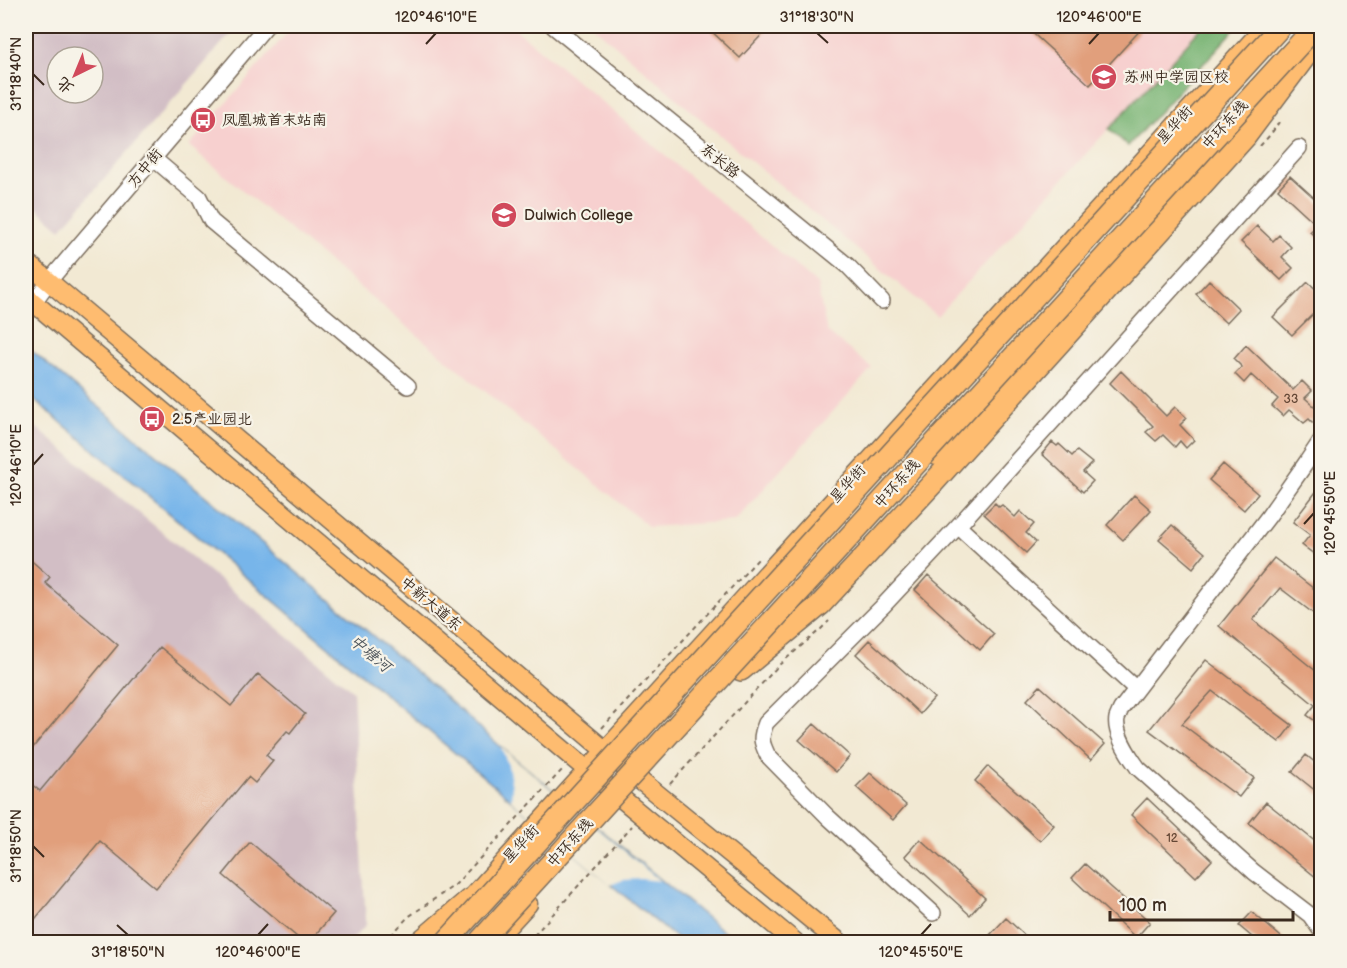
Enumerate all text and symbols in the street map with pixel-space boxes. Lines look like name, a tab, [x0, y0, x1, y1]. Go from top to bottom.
text: 120°46'10"E	[395, 8, 477, 27]
text: 31°18'30"N	[780, 8, 854, 27]
text: 120°46'00"E	[1056, 8, 1142, 27]
text: 31°18'40"N	[7, 37, 26, 111]
north arrow	[45, 45, 105, 105]
school or university icon: 苏州中学园区校	[1089, 62, 1119, 92]
place label: 苏州中学园区校	[1124, 68, 1229, 87]
text: 北	[53, 72, 78, 97]
street label: 中环东线	[1198, 96, 1252, 154]
street label: 星华街	[1153, 102, 1197, 148]
bus stop icon: 凤凰城首末站南	[188, 105, 218, 135]
place label: 凤凰城首末站南	[222, 111, 327, 130]
street label: 东长路	[697, 139, 743, 183]
street label: 方中街	[123, 145, 167, 191]
school or university icon: Dulwich College	[489, 200, 519, 230]
place label: Dulwich College	[524, 206, 633, 225]
house number: 33	[1284, 392, 1298, 407]
bus stop icon: 2.5产业园北	[137, 404, 167, 434]
place label: 2.5产业园北	[172, 410, 252, 429]
text: 120°46'10"E	[7, 424, 26, 506]
street label: 中环东线	[870, 455, 924, 513]
street label: 星华街	[826, 461, 870, 507]
text: 120°45'50"E	[1321, 471, 1340, 555]
street label: 中新大道东	[396, 573, 466, 635]
water label: 中塘河	[346, 631, 397, 679]
text: 31°18'50"N	[7, 809, 26, 883]
street label: 中环东线	[543, 814, 597, 872]
street label: 星华街	[499, 821, 543, 867]
house number: 12	[1166, 831, 1178, 846]
scale bar	[1110, 884, 1293, 922]
text: 100 m	[1119, 895, 1167, 916]
text: 31°18'50"N	[91, 943, 165, 962]
text: 120°46'00"E	[215, 943, 301, 962]
text: 120°45'50"E	[879, 943, 963, 962]

